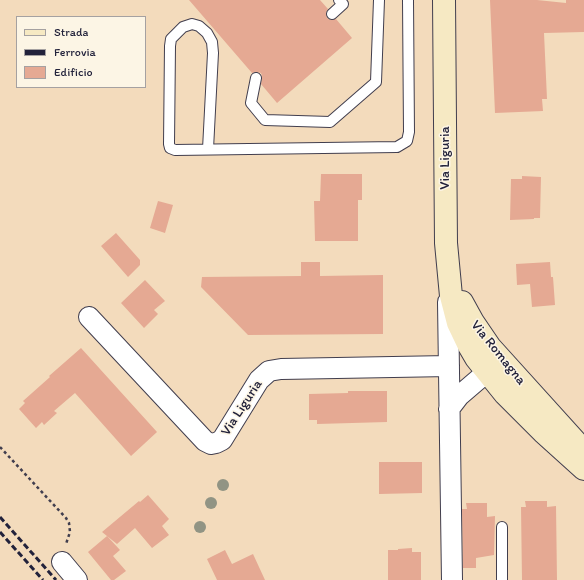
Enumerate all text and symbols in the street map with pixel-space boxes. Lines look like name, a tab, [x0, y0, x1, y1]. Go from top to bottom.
legend	[16, 16, 146, 88]
text: Strada	[54, 25, 88, 39]
text: Ferrovia	[54, 45, 96, 59]
text: Edificio	[54, 65, 93, 79]
street label: Via Liguria	[437, 126, 453, 190]
street label: Via Romagna	[467, 317, 529, 389]
street label: Via Liguria	[218, 377, 266, 439]

